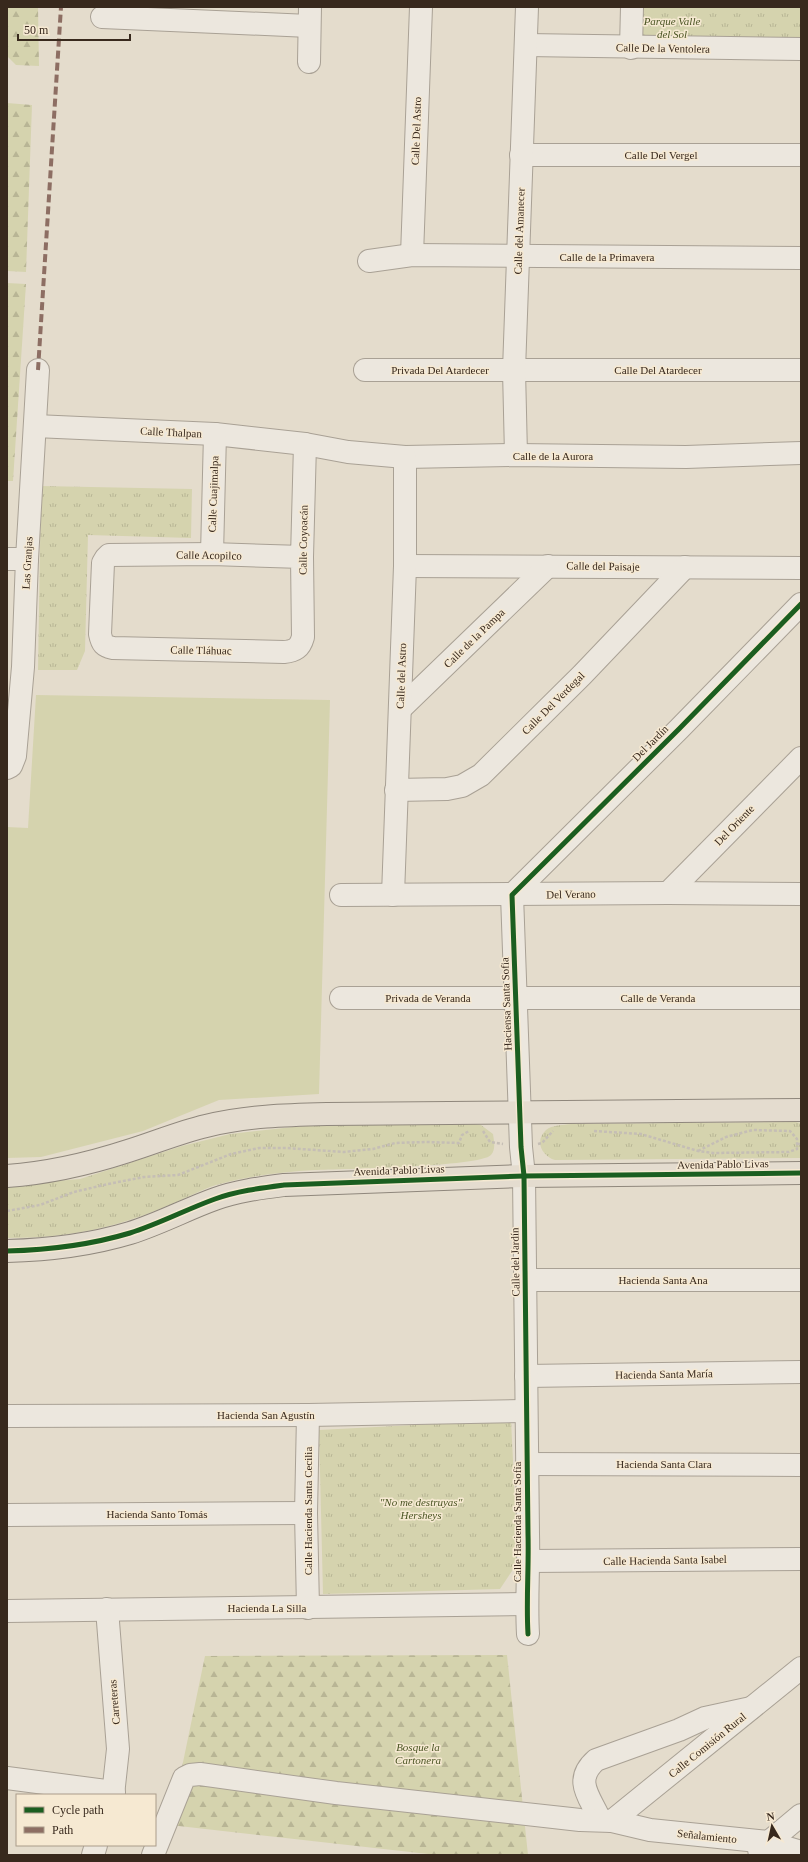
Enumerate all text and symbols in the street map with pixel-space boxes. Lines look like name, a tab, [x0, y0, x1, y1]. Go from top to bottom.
park label: Parque Valle del Sol	[643, 15, 700, 40]
scale bar	[18, 16, 130, 42]
text: 50 m	[24, 23, 49, 37]
street label: Calle De la Ventolera	[616, 41, 710, 55]
street label: Calle Del Astro	[409, 96, 423, 165]
street label: Calle Del Vergel	[625, 149, 697, 161]
street label: Calle del Amanecer	[511, 187, 527, 275]
street label: Calle de la Primavera	[560, 251, 655, 263]
street label: Privada Del Atardecer	[391, 364, 489, 376]
street label: Calle Del Atardecer	[614, 364, 702, 376]
street label: Calle Thalpan	[140, 424, 203, 440]
street label: Calle de la Aurora	[513, 450, 593, 462]
street label: Calle Cuajimalpa	[206, 455, 220, 533]
street label: Calle Coyoacán	[296, 504, 310, 575]
street label: Las Granjas	[20, 536, 34, 590]
street label: Calle Acopilco	[176, 548, 242, 562]
street label: Calle del Paisaje	[566, 559, 640, 573]
street label: Calle de la Pampa	[441, 606, 507, 670]
street label: Calle del Astro	[394, 642, 408, 709]
street label: Calle Tláhuac	[170, 643, 232, 657]
street label: Calle Del Verdegal	[519, 669, 587, 737]
street label: Del Jardín	[630, 722, 671, 763]
street label: Del Oriente	[712, 802, 756, 848]
street label: Del Verano	[546, 888, 596, 900]
street label: Haciensa Santa Sofia	[498, 957, 514, 1051]
street label: Privada de Veranda	[385, 992, 471, 1004]
street label: Calle de Veranda	[621, 992, 696, 1004]
street label: Avenida Pablo Livas	[677, 1157, 769, 1171]
street label: Avenida Pablo Livas	[353, 1162, 445, 1178]
street label: Calle del Jardín	[508, 1227, 522, 1297]
street label: Hacienda Santa Ana	[618, 1274, 708, 1286]
street label: Hacienda Santa María	[615, 1367, 713, 1381]
street label: Hacienda San Agustín	[217, 1409, 315, 1421]
street label: Calle Hacienda Santa Cecilia	[302, 1447, 314, 1575]
street label: Hacienda Santa Clara	[616, 1458, 712, 1470]
street label: Calle Hacienda Santa Sofía	[511, 1462, 523, 1582]
park label: "No me destruyas" Hersheys	[380, 1496, 463, 1521]
street label: Hacienda Santo Tomás	[106, 1508, 208, 1520]
street label: Calle Hacienda Santa Isabel	[603, 1553, 727, 1567]
street label: Hacienda La Silla	[228, 1602, 307, 1614]
street label: Carreteras	[106, 1679, 122, 1725]
street label: Calle Comisión Rural	[666, 1710, 748, 1780]
park label: Bosque la Cartonera	[395, 1741, 441, 1766]
legend	[16, 1794, 156, 1846]
text: Cycle path	[52, 1803, 104, 1817]
north arrow	[752, 1806, 792, 1846]
text: N	[766, 1810, 775, 1823]
text: Path	[52, 1823, 73, 1837]
street label: Señalamiento	[677, 1827, 738, 1845]

